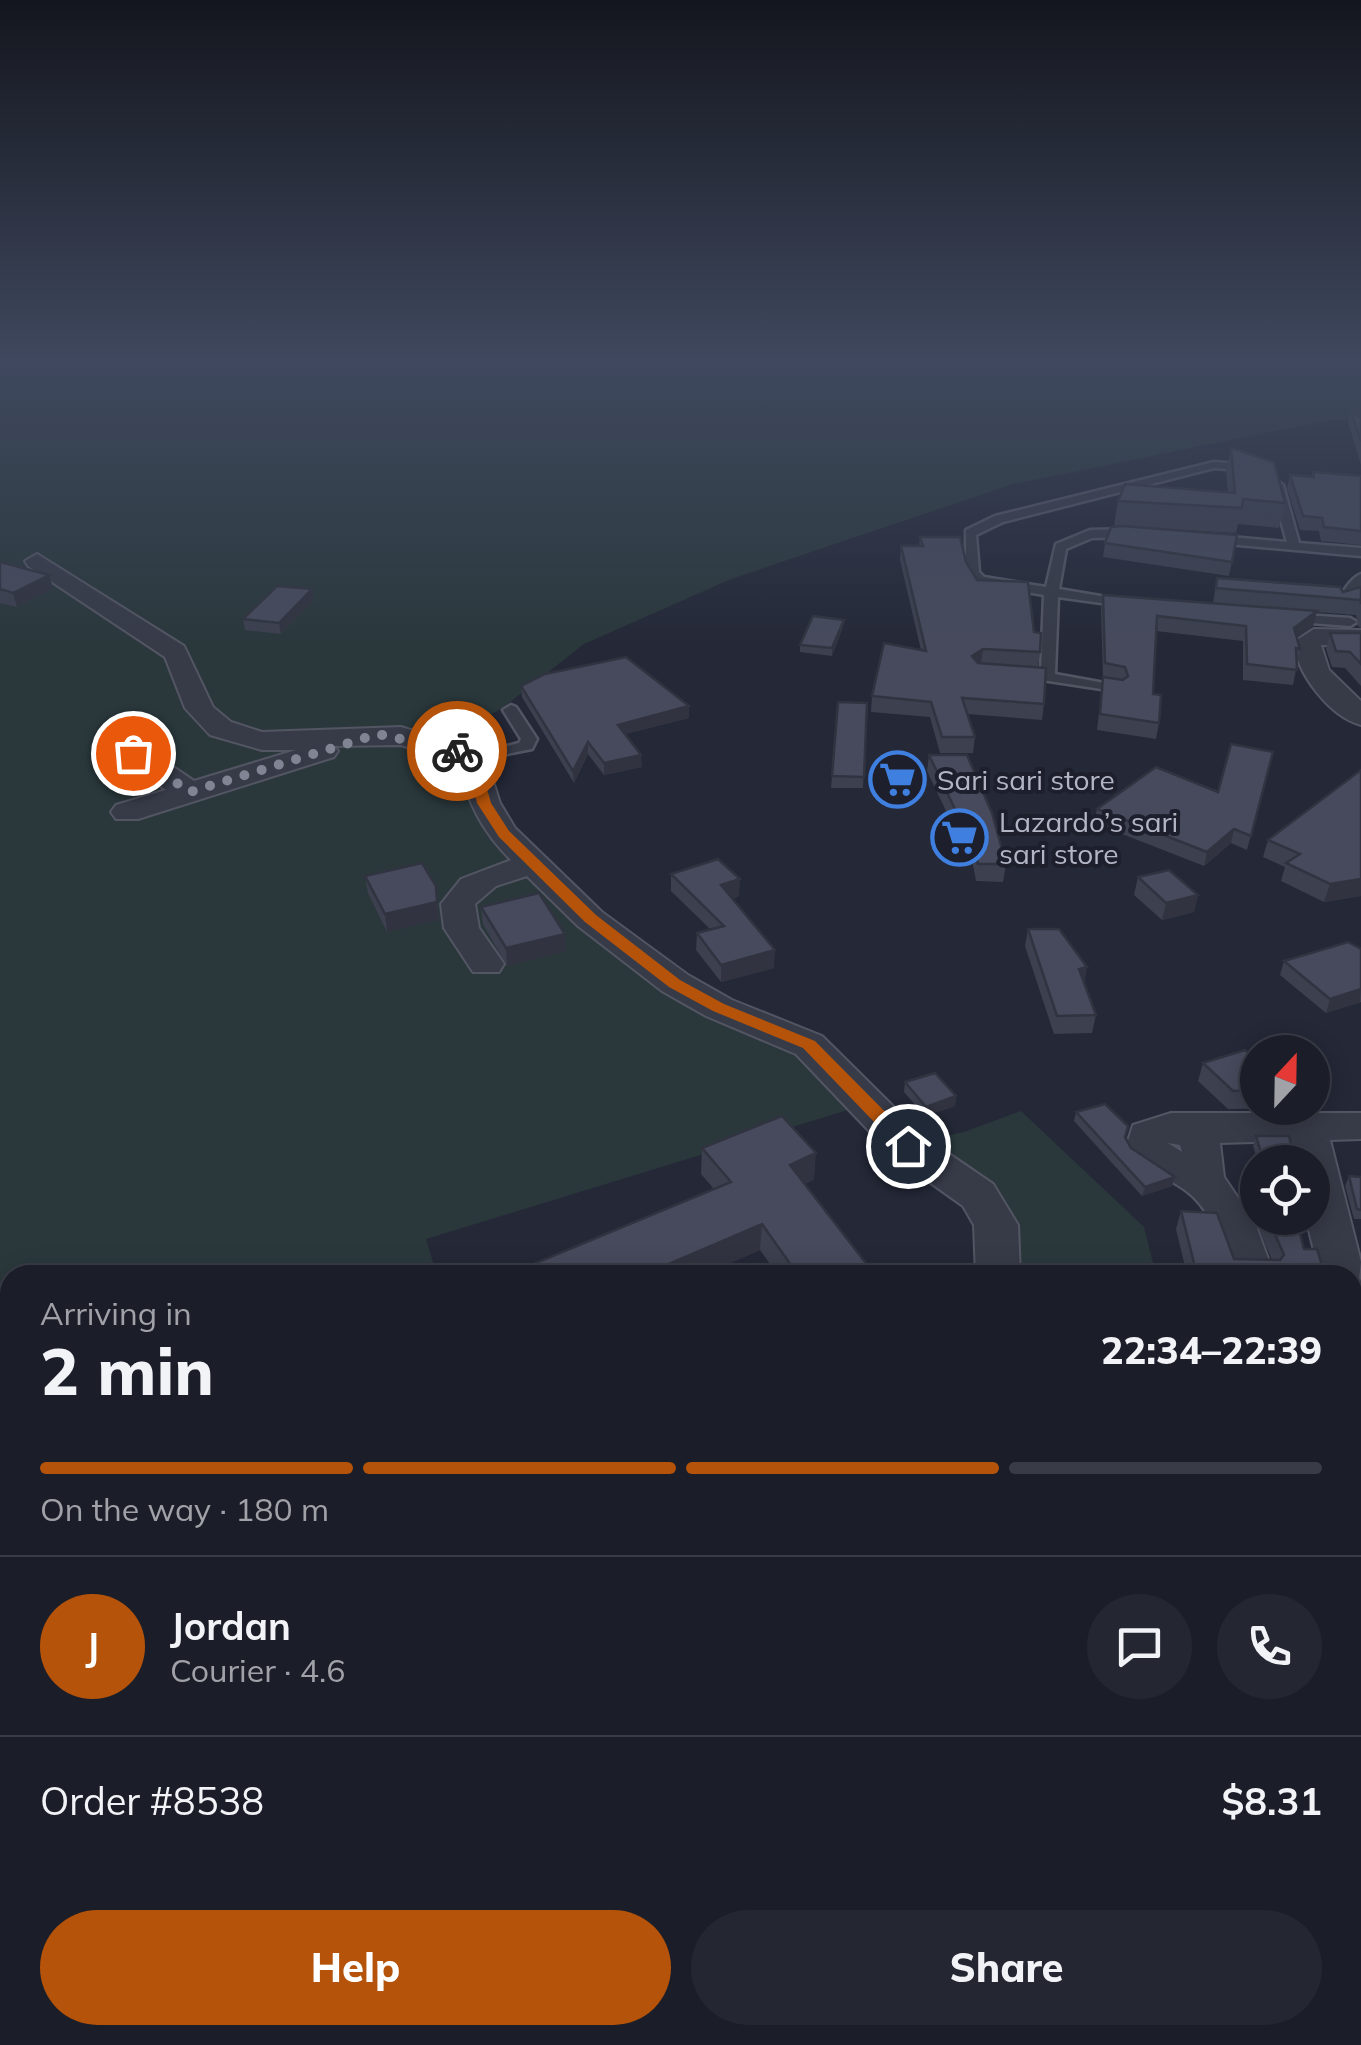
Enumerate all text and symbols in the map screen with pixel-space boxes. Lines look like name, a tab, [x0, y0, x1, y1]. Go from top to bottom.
courier	[407, 701, 507, 801]
pin	[91, 711, 176, 796]
icon: bike	[430, 724, 485, 779]
icon: bag	[106, 726, 161, 781]
supermarket icon: Sari sari store	[868, 749, 928, 809]
place label: Sari sari store	[937, 762, 1115, 797]
place label: Lazardo’s sari sari store	[999, 804, 1178, 871]
supermarket icon: Lazardo’s sari sari store	[930, 807, 990, 867]
north arrow	[1240, 1035, 1330, 1125]
map controls	[1240, 1035, 1330, 1235]
pin	[866, 1104, 951, 1189]
icon: home	[881, 1119, 936, 1174]
button: locate	[1240, 1145, 1330, 1235]
text: Arriving in	[40, 1293, 192, 1333]
text: 22:34–22:39	[1101, 1326, 1322, 1374]
text: 2 min	[40, 1330, 214, 1411]
text: On the way · 180 m	[40, 1489, 329, 1529]
button: chat	[1087, 1594, 1192, 1699]
button: phone	[1217, 1594, 1322, 1699]
text: Jordan	[170, 1602, 291, 1650]
text: J	[86, 1622, 99, 1670]
text: Courier · 4.6	[170, 1650, 346, 1690]
text: Order #8538	[40, 1777, 264, 1825]
text: $8.31	[1221, 1777, 1322, 1825]
button: Help	[40, 1910, 671, 2025]
button: Share	[691, 1910, 1322, 2025]

